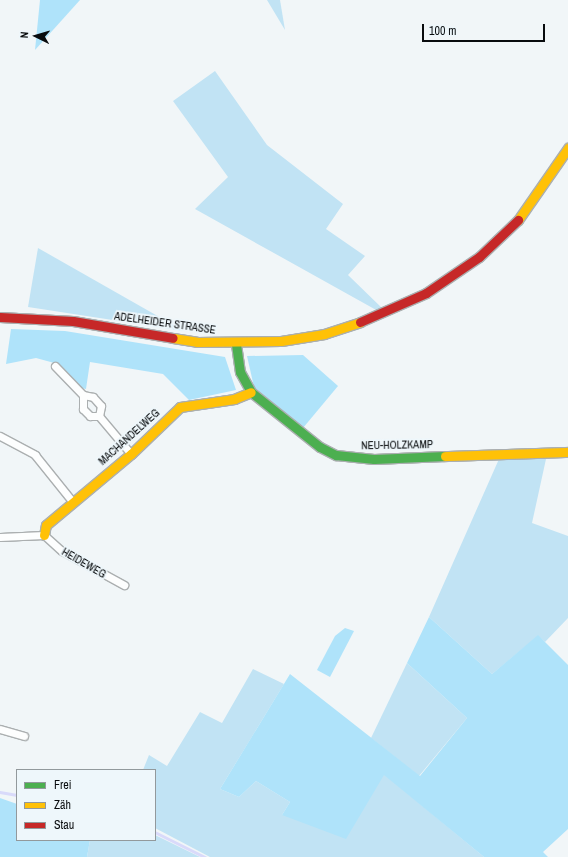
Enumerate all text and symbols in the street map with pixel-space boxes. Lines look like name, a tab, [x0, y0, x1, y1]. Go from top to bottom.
north arrow	[16, 16, 56, 56]
scale bar	[424, 16, 547, 42]
text: 100 m	[429, 23, 456, 39]
text: N	[17, 31, 31, 39]
street label: ADELHEIDER STRASSE	[113, 309, 217, 337]
street label: MACHANDELWEG	[96, 406, 162, 468]
street label: NEU-HOLZKAMP	[361, 438, 433, 452]
street label: HEIDEWEG	[59, 545, 109, 581]
legend	[16, 769, 156, 841]
text: Frei	[54, 777, 72, 793]
text: Zäh	[54, 797, 71, 813]
text: Stau	[54, 817, 74, 833]

